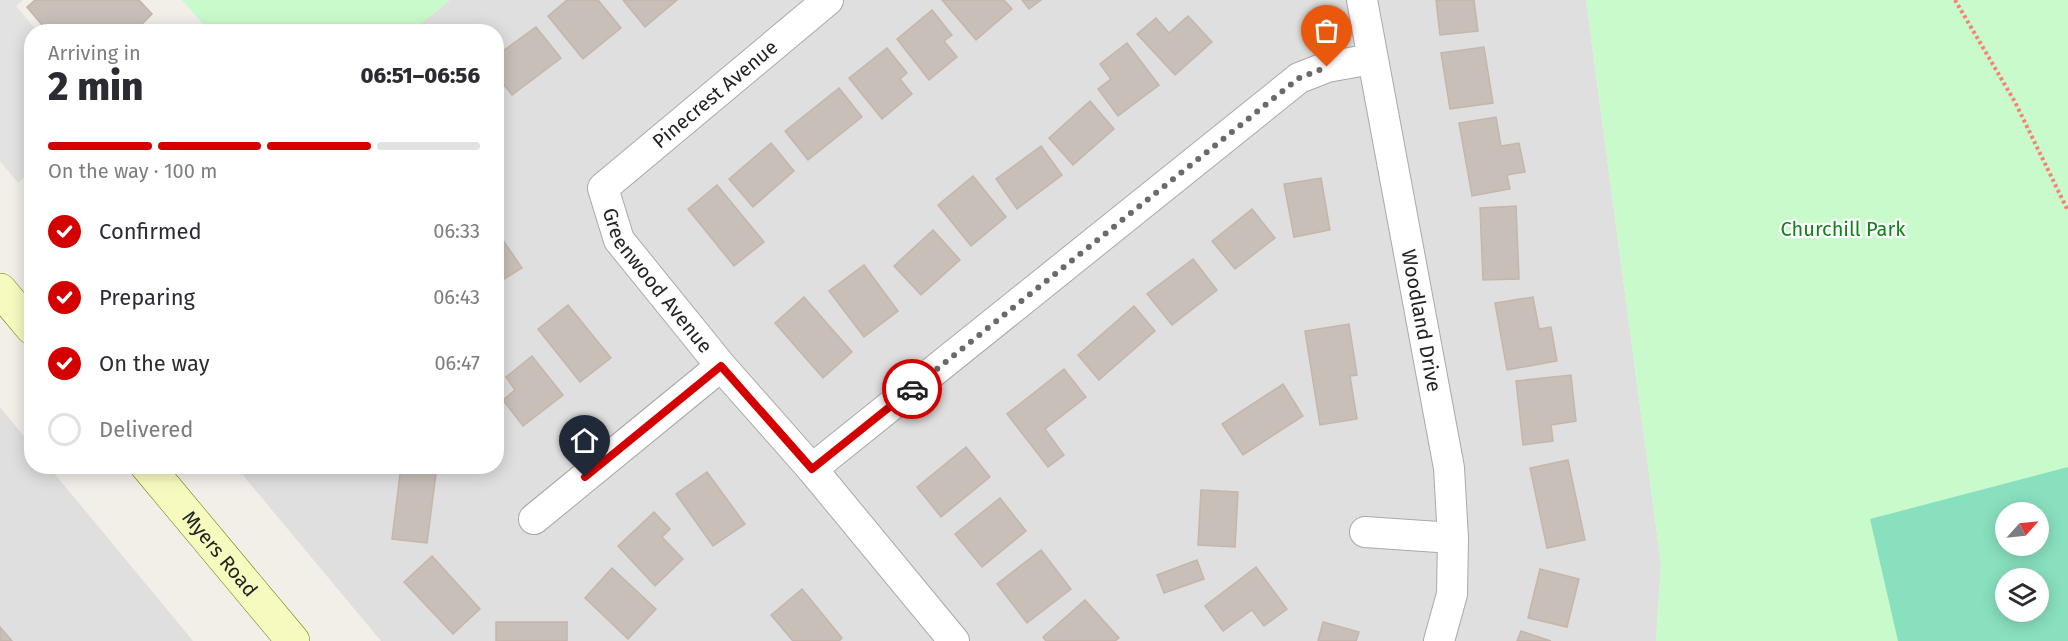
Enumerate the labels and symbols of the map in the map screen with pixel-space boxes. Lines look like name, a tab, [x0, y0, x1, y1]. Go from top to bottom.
pin	[1301, 5, 1352, 67]
street label: Pinecrest Avenue	[648, 35, 782, 153]
street label: Greenwood Avenue	[598, 205, 718, 358]
park label: Churchill Park	[1781, 217, 1906, 241]
street label: Woodland Drive	[1397, 247, 1447, 394]
courier	[882, 359, 942, 419]
pin	[559, 415, 610, 477]
north arrow	[1995, 502, 2049, 556]
street label: Myers Road	[177, 506, 263, 601]

